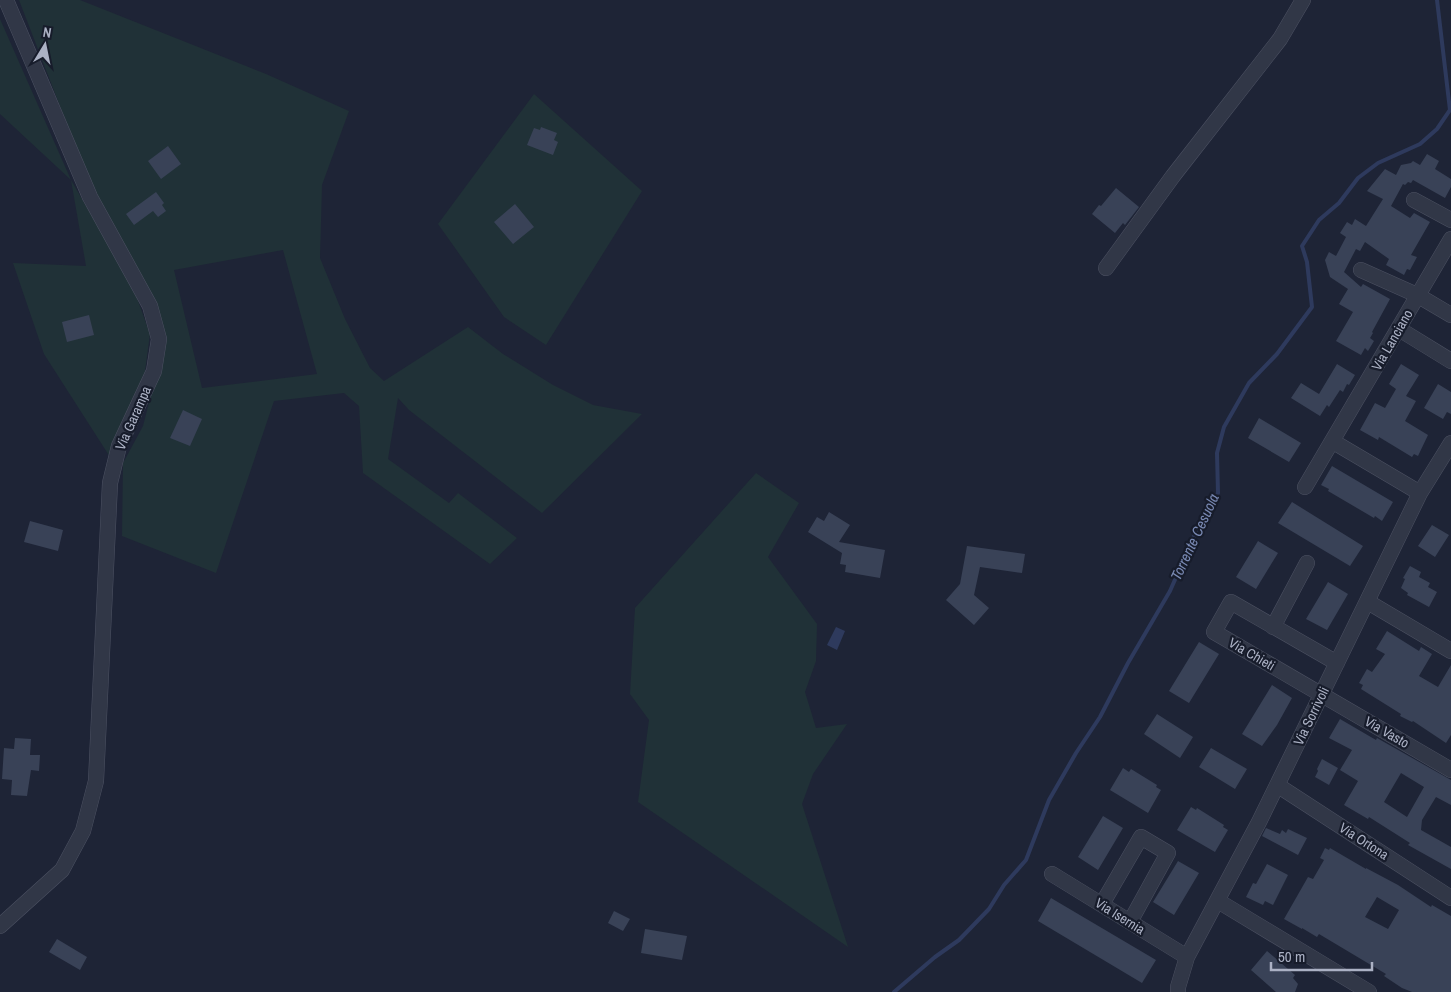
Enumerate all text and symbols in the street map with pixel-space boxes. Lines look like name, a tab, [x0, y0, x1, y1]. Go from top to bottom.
north arrow	[20, 20, 70, 70]
text: N	[42, 23, 53, 42]
street label: Via Lanciano	[1367, 306, 1417, 374]
street label: Via Garampa	[111, 383, 155, 453]
water label: Torrente Cesuola	[1165, 490, 1224, 584]
street label: Via Chieti	[1225, 633, 1279, 675]
street label: Via Sorrivoli	[1289, 684, 1333, 748]
street label: Via Vasto	[1361, 712, 1413, 752]
street label: Via Ortona	[1336, 818, 1393, 864]
street label: Via Isernia	[1092, 894, 1149, 939]
scale bar	[1271, 940, 1372, 972]
text: 50 m	[1278, 946, 1305, 967]

